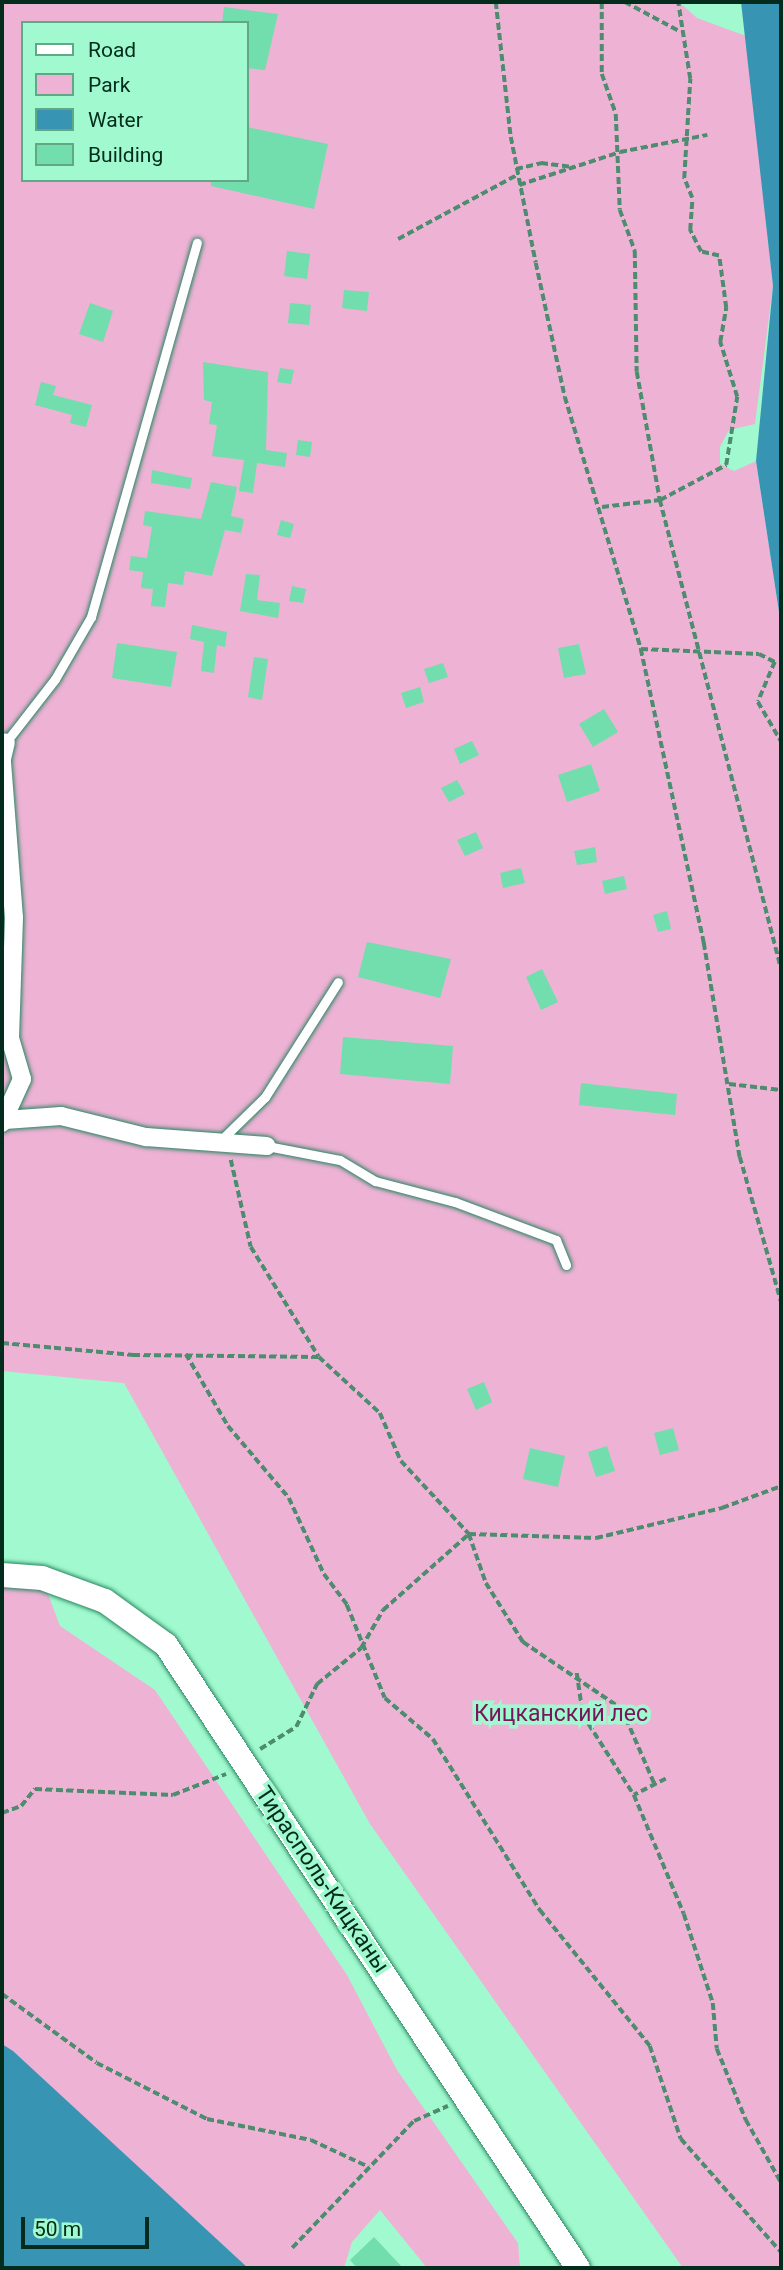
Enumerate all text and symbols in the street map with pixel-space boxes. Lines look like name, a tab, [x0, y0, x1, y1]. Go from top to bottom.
legend	[21, 21, 248, 182]
text: Road	[88, 38, 136, 62]
text: Park	[88, 73, 130, 97]
text: Water	[88, 108, 143, 132]
text: Building	[88, 143, 163, 167]
park label: Кицканский лес	[474, 1700, 648, 1728]
street label: Тирасполь-Кицканы	[249, 1781, 395, 1979]
scale bar	[24, 2204, 152, 2248]
text: 50 m	[34, 2217, 81, 2241]

